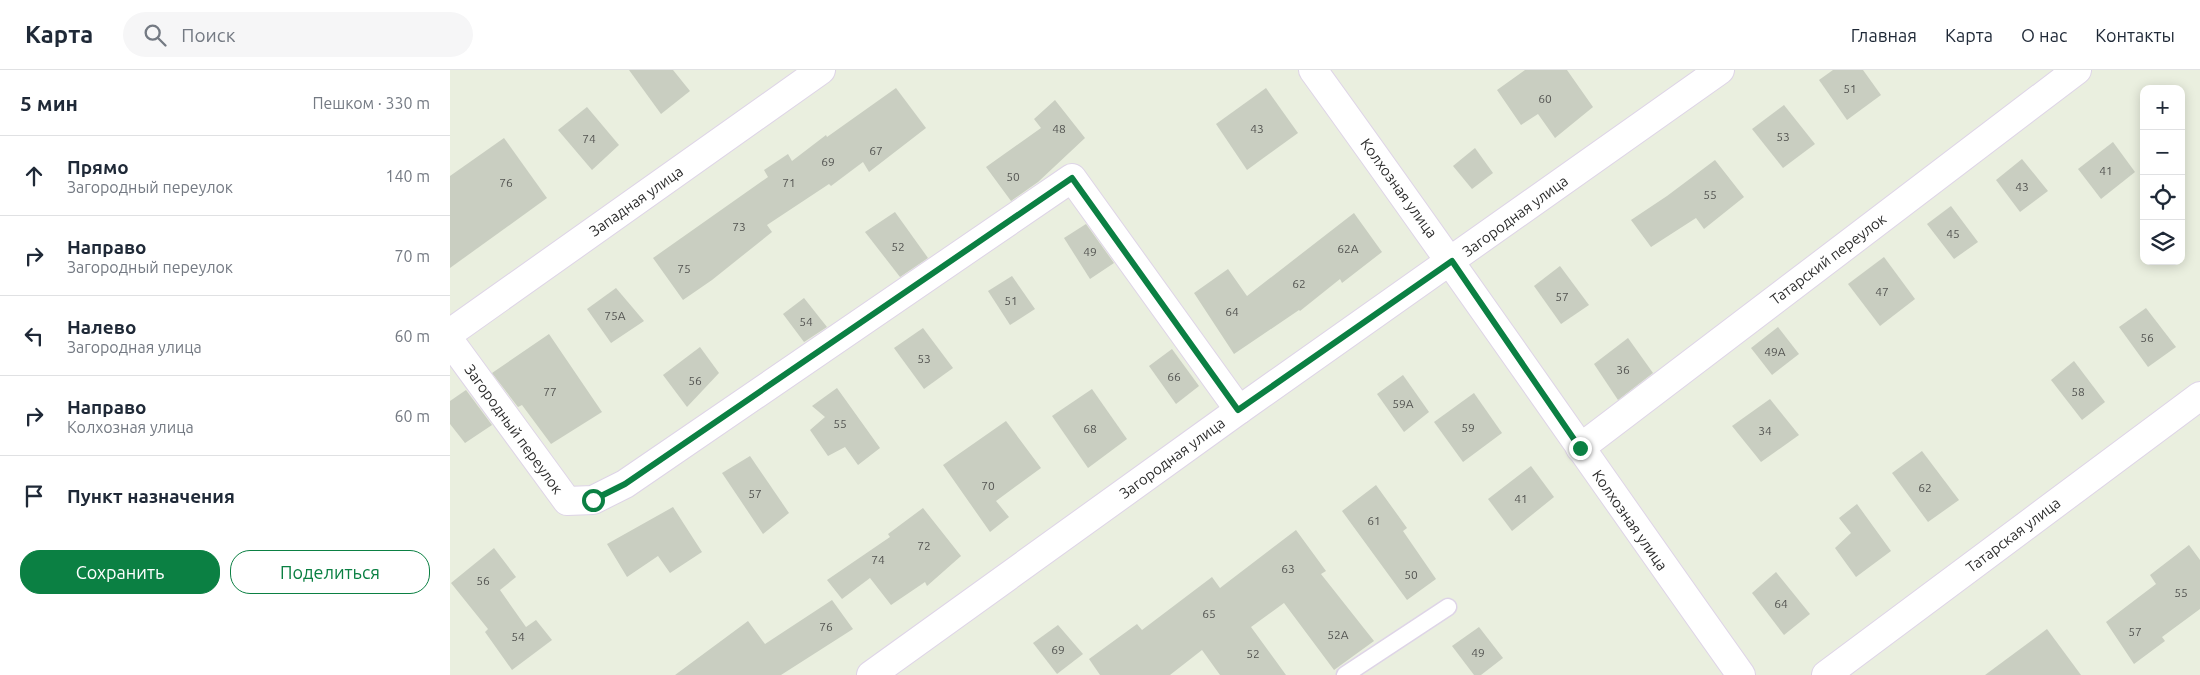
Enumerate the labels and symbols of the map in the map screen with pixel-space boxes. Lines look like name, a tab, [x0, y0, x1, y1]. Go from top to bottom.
house number: 51	[1843, 82, 1857, 95]
house number: 60	[1538, 92, 1552, 105]
house number: 48	[1052, 122, 1066, 135]
house number: 43	[1250, 122, 1264, 135]
house number: 53	[1776, 130, 1790, 143]
house number: 74	[582, 132, 596, 145]
street label: Колхозная улица	[1357, 135, 1441, 241]
house number: 67	[869, 144, 883, 157]
house number: 69	[821, 155, 835, 168]
street label: Западная улица	[586, 162, 686, 240]
house number: 41	[2099, 164, 2113, 177]
house number: 50	[1006, 170, 1020, 183]
street label: Загородная улица	[1459, 172, 1571, 260]
house number: 76	[499, 176, 513, 189]
house number: 71	[782, 176, 796, 189]
house number: 43	[2015, 180, 2029, 193]
house number: 55	[1703, 188, 1717, 201]
street label: Татарский переулок	[1767, 210, 1890, 308]
house number: 73	[732, 220, 746, 233]
house number: 45	[1946, 227, 1960, 240]
house number: 52	[891, 240, 905, 253]
house number: 62А	[1337, 242, 1359, 255]
house number: 49	[1083, 245, 1097, 258]
house number: 75	[677, 262, 691, 275]
house number: 62	[1292, 277, 1306, 290]
house number: 47	[1875, 285, 1889, 298]
house number: 57	[1555, 290, 1569, 303]
house number: 51	[1004, 294, 1018, 307]
house number: 64	[1225, 305, 1239, 318]
house number: 75А	[604, 309, 626, 322]
house number: 54	[799, 315, 813, 328]
house number: 56	[2140, 331, 2154, 344]
house number: 49А	[1764, 345, 1786, 358]
house number: 53	[917, 352, 931, 365]
street label: Загородный переулок	[461, 361, 567, 497]
house number: 36	[1616, 363, 1630, 376]
house number: 66	[1167, 370, 1181, 383]
house number: 56	[688, 374, 702, 387]
house number: 77	[543, 385, 557, 398]
house number: 58	[2071, 385, 2085, 398]
house number: 59А	[1392, 397, 1414, 410]
street label: Загородная улица	[1116, 414, 1228, 502]
house number: 55	[833, 417, 847, 430]
house number: 59	[1461, 421, 1475, 434]
house number: 68	[1083, 422, 1097, 435]
house number: 34	[1758, 424, 1772, 437]
route end	[1569, 437, 1592, 460]
street label: Колхозная улица	[1589, 466, 1671, 574]
house number: 70	[981, 479, 995, 492]
house number: 62	[1918, 481, 1932, 494]
house number: 57	[748, 487, 762, 500]
route start	[582, 489, 605, 512]
house number: 41	[1514, 492, 1528, 505]
street label: Татарская улица	[1963, 494, 2063, 576]
house number: 61	[1367, 514, 1381, 527]
house number: 72	[917, 539, 931, 552]
house number: 74	[871, 553, 885, 566]
house number: 63	[1281, 562, 1295, 575]
house number: 50	[1404, 568, 1418, 581]
house number: 56	[476, 574, 490, 587]
house number: 55	[2174, 586, 2188, 599]
house number: 64	[1774, 597, 1788, 610]
house number: 65	[1202, 607, 1216, 620]
house number: 76	[819, 620, 833, 633]
house number: 57	[2128, 625, 2142, 638]
house number: 52А	[1327, 628, 1349, 641]
house number: 54	[511, 630, 525, 643]
house number: 69	[1051, 643, 1065, 656]
house number: 49	[1471, 646, 1485, 659]
house number: 52	[1246, 647, 1260, 660]

